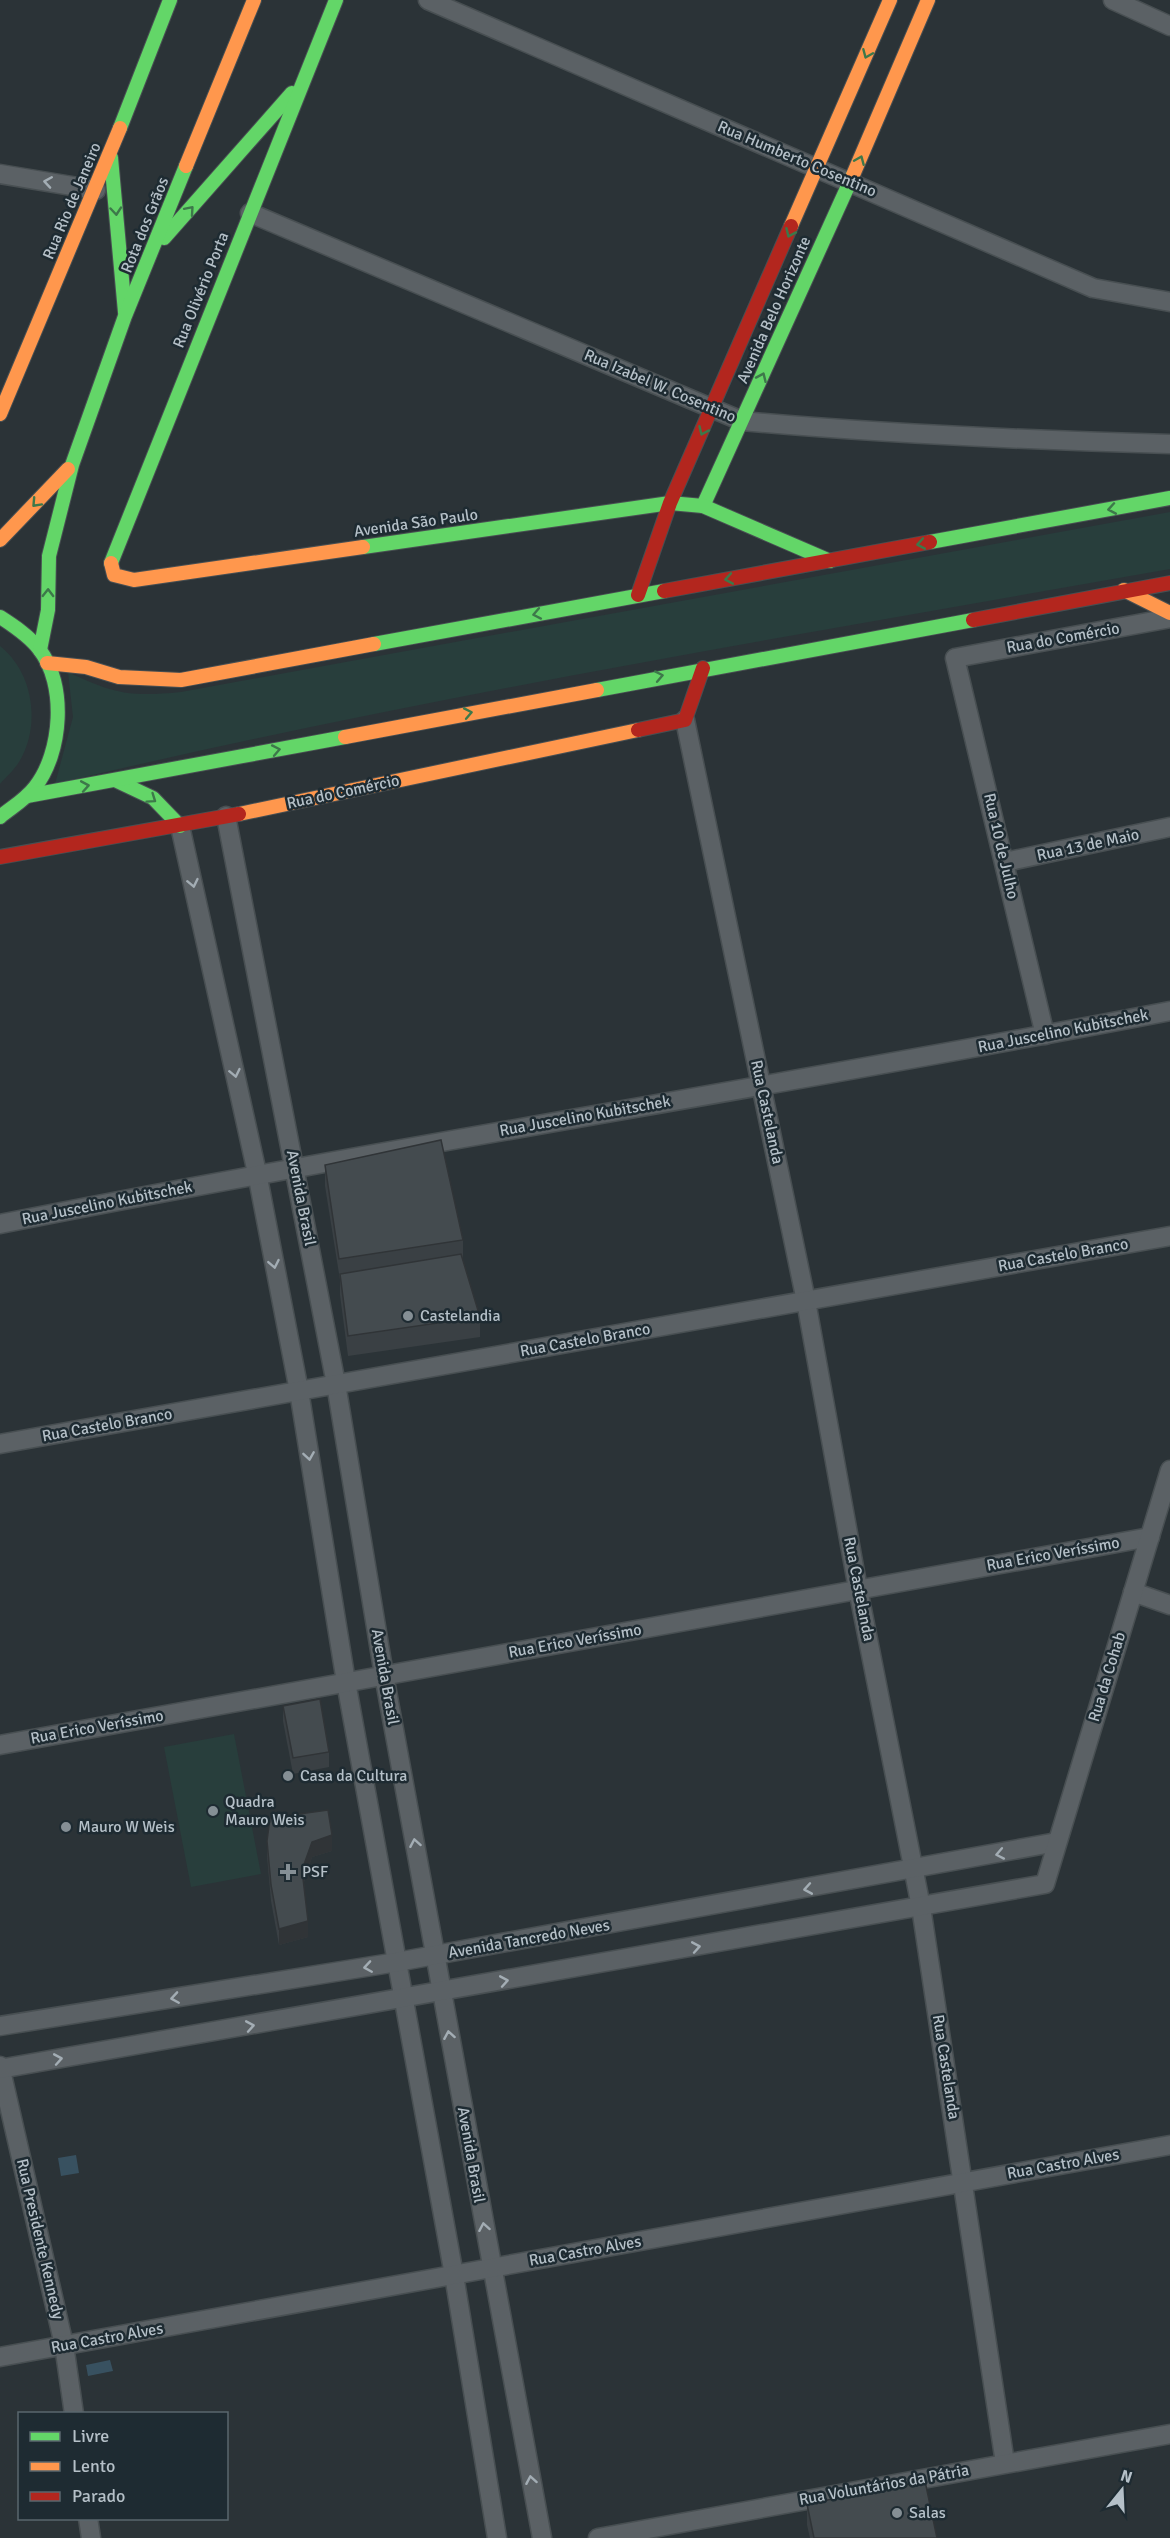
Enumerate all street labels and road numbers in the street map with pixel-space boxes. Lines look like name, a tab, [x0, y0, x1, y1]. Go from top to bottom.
street label: Rua Humberto Cosentino	[715, 116, 879, 202]
street label: Rua Rio de Janeiro	[38, 139, 106, 263]
street label: Rota dos Grãos	[117, 174, 173, 276]
street label: Rua Olivério Porta	[169, 229, 233, 351]
street label: Avenida Belo Horizonte	[733, 233, 815, 387]
street label: Rua Izabel W. Cosentino	[581, 345, 739, 427]
street label: Avenida São Paulo	[353, 504, 479, 542]
street label: Rua do Comércio	[1005, 618, 1121, 658]
street label: Rua do Comércio	[285, 770, 401, 814]
street label: Rua 10 de Julho	[979, 791, 1023, 901]
street label: Rua 13 de Maio	[1035, 824, 1141, 866]
street label: Rua Juscelino Kubitschek	[976, 1005, 1150, 1057]
street label: Rua Castelanda	[746, 1058, 788, 1166]
street label: Rua Juscelino Kubitschek	[498, 1091, 672, 1141]
street label: Avenida Brasil	[282, 1148, 320, 1248]
street label: Rua Juscelino Kubitschek	[20, 1177, 194, 1229]
street label: Rua Castelo Branco	[996, 1234, 1130, 1276]
street label: Rua Castelo Branco	[518, 1319, 652, 1361]
street label: Rua Castelo Branco	[40, 1404, 174, 1446]
street label: Rua Erico Veríssimo	[985, 1532, 1121, 1576]
street label: Rua Castelanda	[839, 1535, 879, 1643]
street label: Rua Erico Veríssimo	[507, 1619, 643, 1663]
street label: Avenida Brasil	[367, 1627, 403, 1727]
street label: Rua da Cohab	[1084, 1630, 1130, 1724]
street label: Rua Erico Veríssimo	[29, 1705, 165, 1749]
street label: Avenida Tancredo Neves	[447, 1915, 611, 1963]
street label: Rua Castelanda	[928, 2013, 964, 2121]
street label: Avenida Brasil	[453, 2105, 489, 2205]
street label: Rua Castro Alves	[1005, 2144, 1121, 2184]
street label: Rua Presidente Kennedy	[12, 2157, 68, 2322]
street label: Rua Castro Alves	[527, 2231, 643, 2271]
street label: Rua Castro Alves	[49, 2318, 165, 2358]
street label: Rua Voluntários da Pátria	[797, 2460, 971, 2510]

